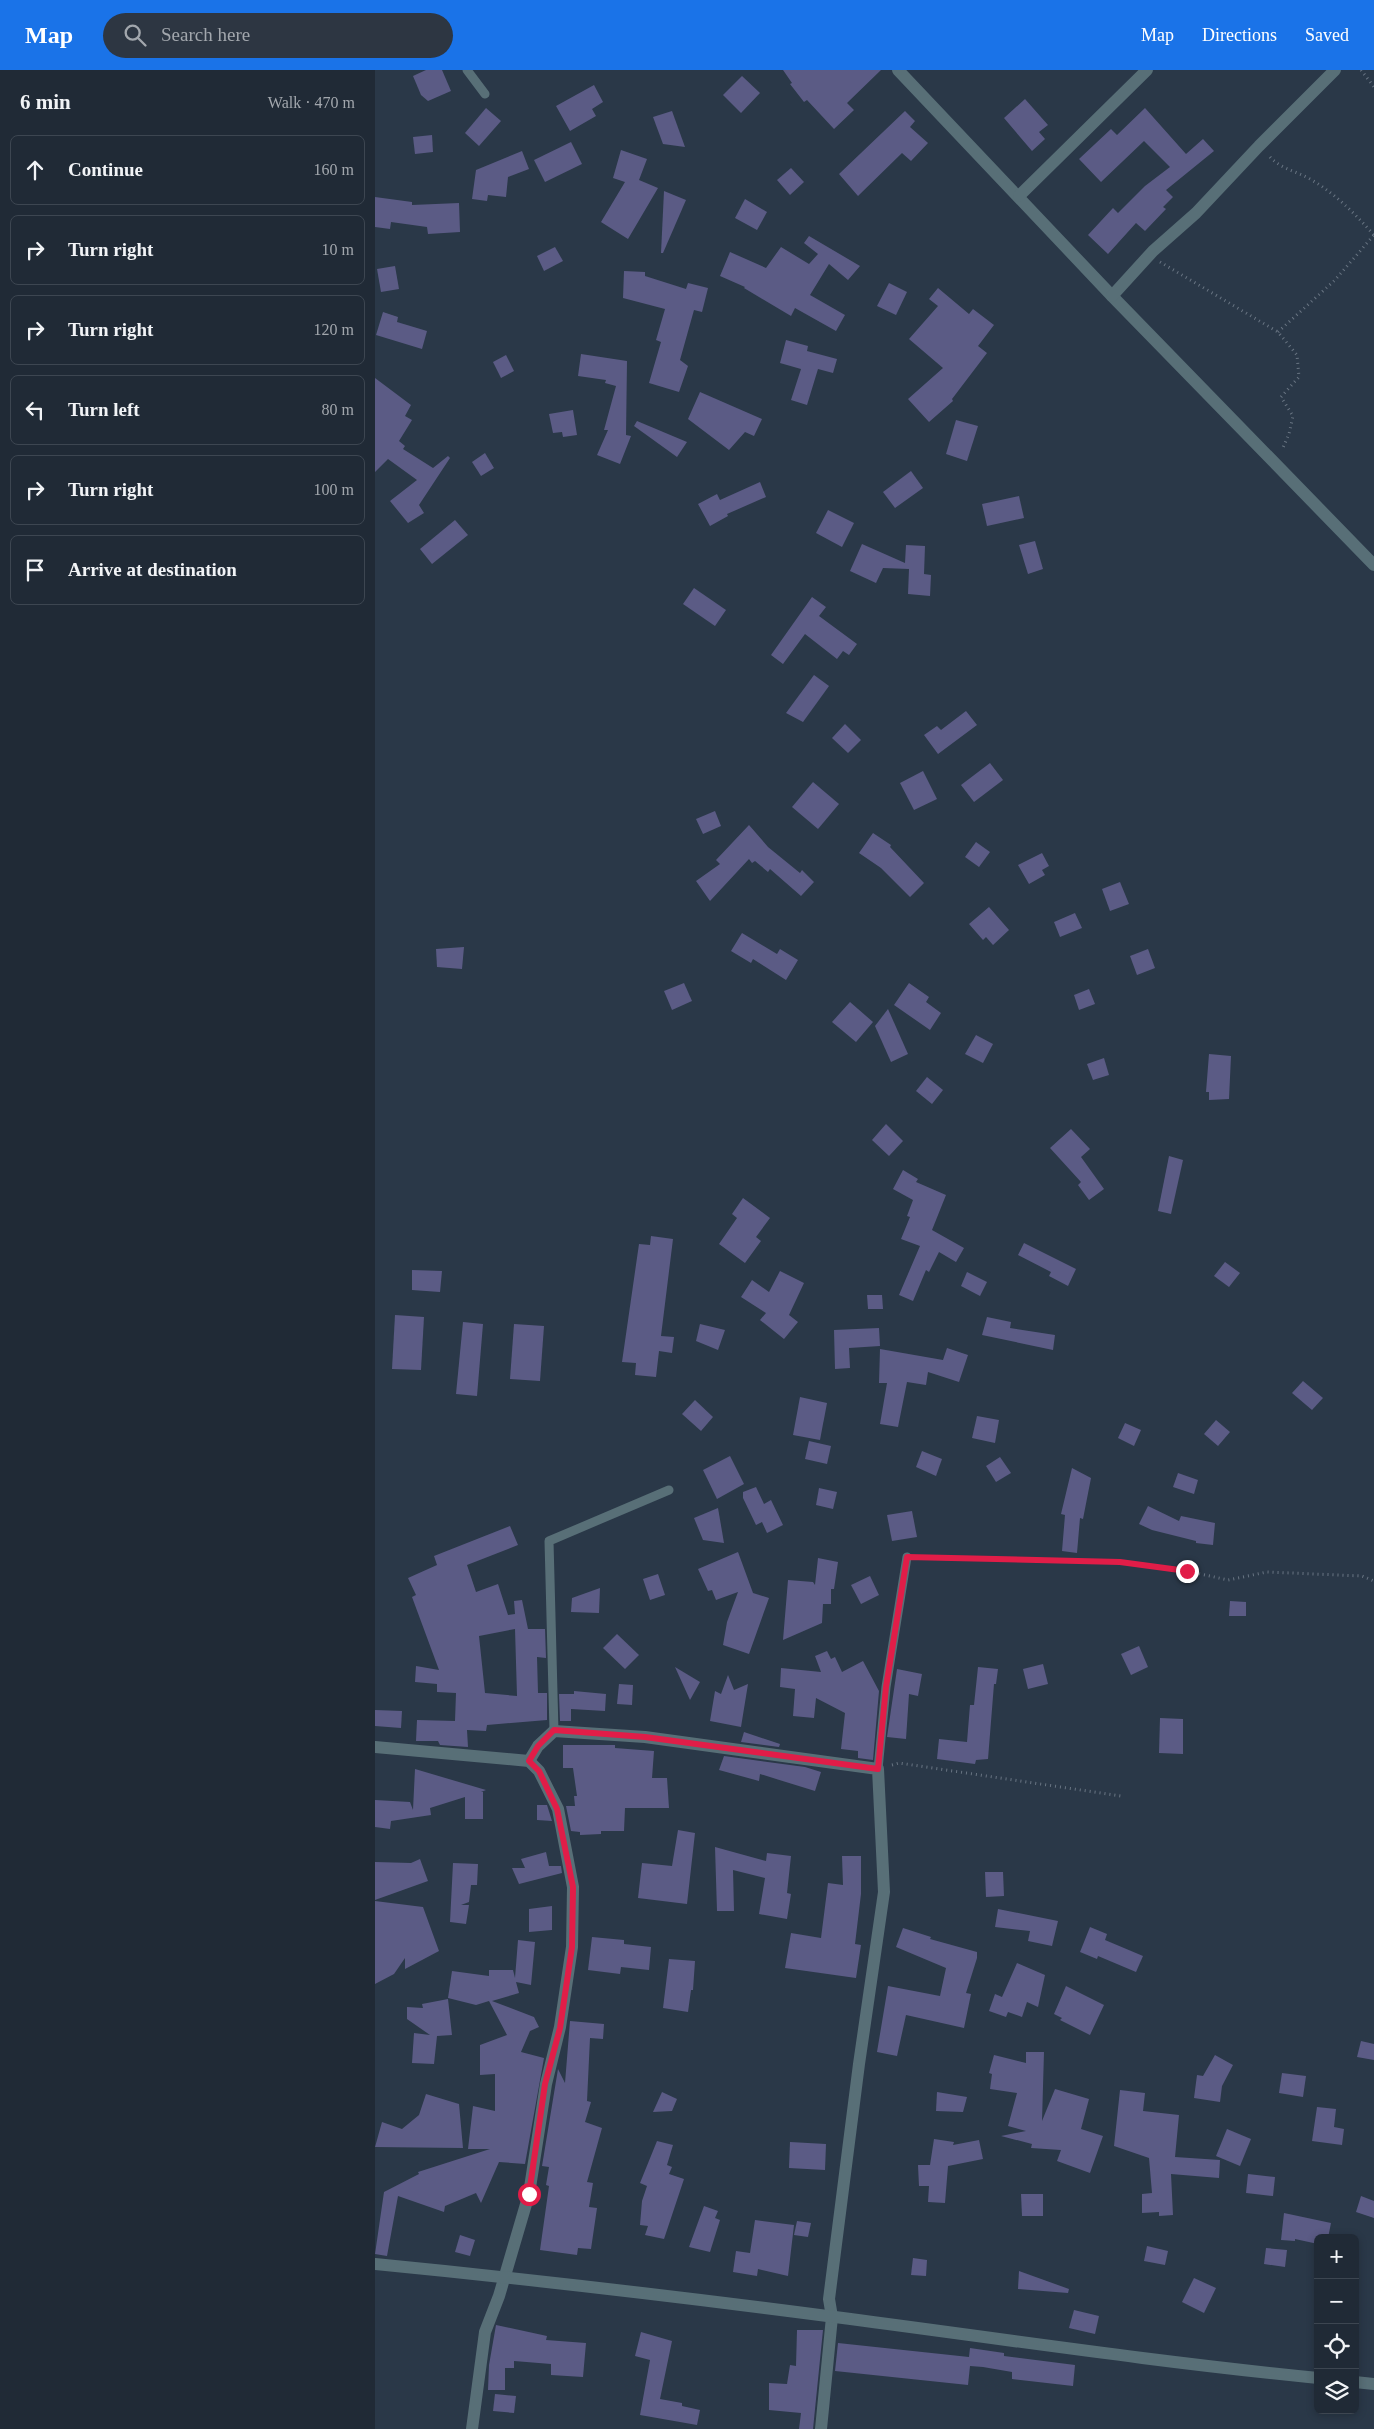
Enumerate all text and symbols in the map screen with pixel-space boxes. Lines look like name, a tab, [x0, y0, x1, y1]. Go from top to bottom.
search box	[103, 13, 453, 58]
icon: search	[121, 21, 149, 49]
text: Map	[25, 22, 73, 48]
text: Search here	[161, 24, 250, 45]
text: Map	[1141, 25, 1174, 45]
text: Directions	[1202, 25, 1277, 45]
text: Saved	[1305, 25, 1349, 45]
text: 6 min	[20, 90, 71, 114]
text: Walk · 470 m	[268, 94, 355, 111]
icon: ahead	[21, 156, 49, 184]
text: Continue	[68, 159, 143, 180]
text: 160 m	[314, 161, 354, 178]
icon: right	[21, 236, 49, 264]
text: Turn right	[68, 239, 153, 260]
text: 10 m	[322, 241, 354, 258]
icon: right	[21, 316, 49, 344]
text: Turn right	[68, 319, 153, 340]
text: 120 m	[314, 321, 354, 338]
icon: left	[21, 396, 49, 424]
text: Turn left	[68, 399, 140, 420]
text: 80 m	[322, 401, 354, 418]
icon: right	[21, 476, 49, 504]
text: Turn right	[68, 479, 153, 500]
text: 100 m	[314, 481, 354, 498]
icon: arrive	[21, 556, 49, 584]
text: Arrive at destination	[68, 559, 237, 580]
route end	[1176, 1560, 1199, 1583]
route start	[518, 2183, 541, 2206]
map controls	[1314, 2234, 1359, 2414]
button: +	[1314, 2234, 1359, 2279]
button: −	[1314, 2279, 1359, 2324]
button: locate	[1314, 2324, 1359, 2369]
button: layers	[1314, 2369, 1359, 2414]

